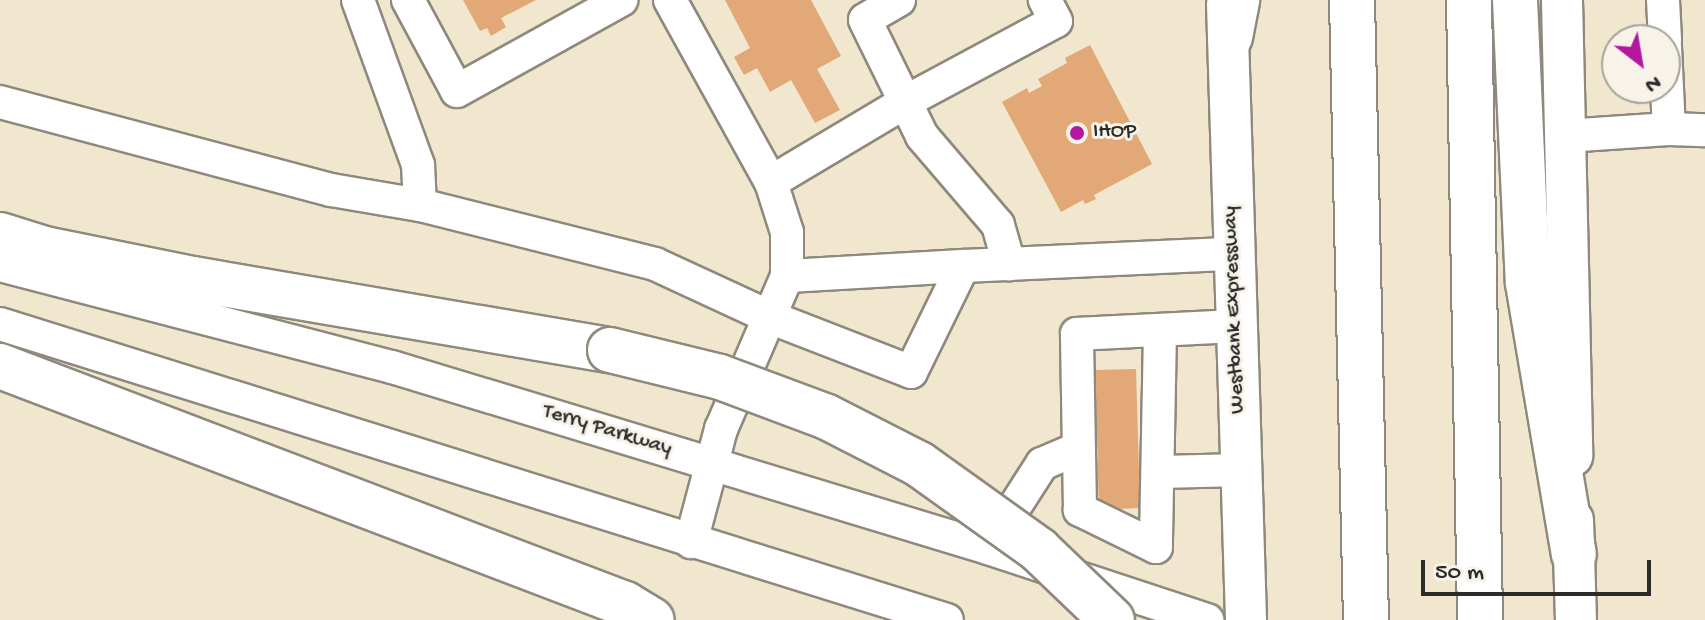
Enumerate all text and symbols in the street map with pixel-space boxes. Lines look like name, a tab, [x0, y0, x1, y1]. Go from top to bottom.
north arrow	[1601, 24, 1681, 104]
text: N	[1639, 68, 1665, 98]
place label: IHOP	[1093, 120, 1136, 146]
marker: IHOP	[1068, 124, 1086, 142]
street label: Westbank Expressway	[1218, 206, 1252, 414]
street label: Terry Parkway	[539, 399, 675, 463]
scale bar	[1425, 544, 1655, 594]
text: 50 m	[1435, 559, 1484, 588]

